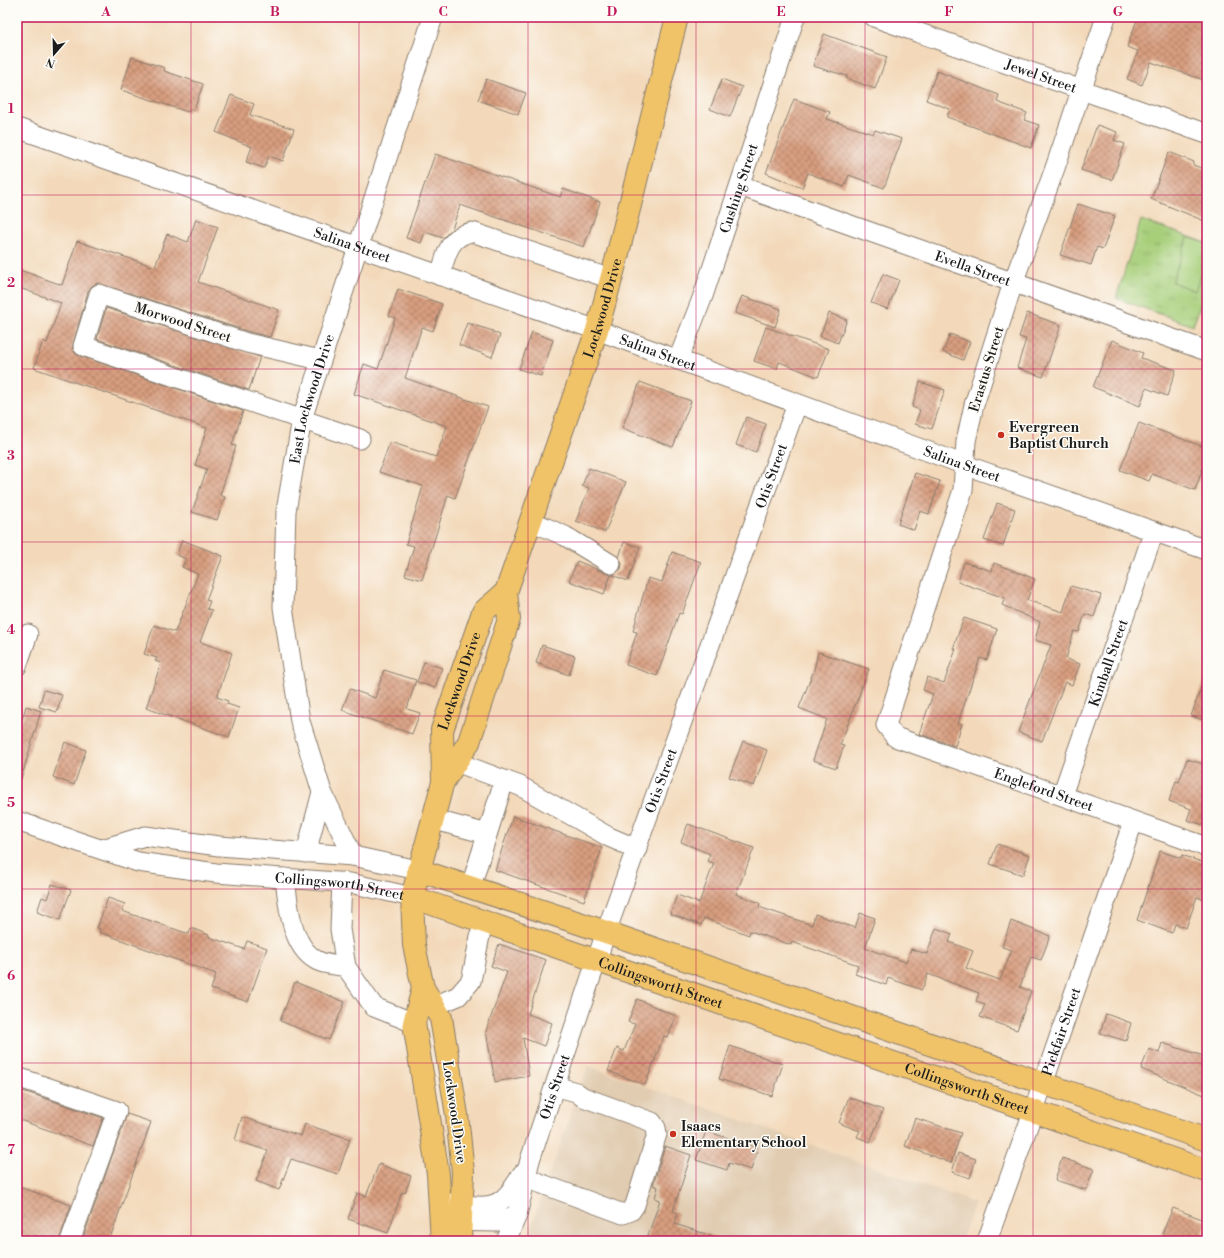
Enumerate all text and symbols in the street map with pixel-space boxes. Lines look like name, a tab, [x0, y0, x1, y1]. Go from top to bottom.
text: A	[100, 4, 111, 20]
text: B	[270, 4, 280, 20]
text: C	[438, 4, 448, 20]
text: D	[607, 4, 617, 20]
text: E	[776, 4, 786, 20]
text: F	[944, 4, 954, 20]
text: G	[1113, 4, 1124, 20]
north arrow	[34, 34, 74, 74]
text: N	[44, 54, 57, 71]
street label: Jewel Street	[1001, 55, 1079, 98]
text: 1	[8, 101, 15, 117]
street label: Cushing Street	[716, 142, 763, 236]
street label: Salina Street	[311, 224, 393, 267]
street label: Evella Street	[932, 248, 1013, 291]
street label: Lockwood Drive	[580, 256, 626, 361]
text: 2	[7, 275, 15, 291]
street label: Morwood Street	[132, 299, 234, 347]
street label: Erastus Street	[965, 324, 1009, 414]
street label: Salina Street	[617, 331, 698, 376]
street label: East Lockwood Drive	[286, 332, 339, 465]
place label: Evergreen Baptist Church	[1009, 419, 1109, 453]
marker: Evergreen Baptist Church	[996, 430, 1006, 440]
street label: Otis Street	[752, 441, 792, 511]
street label: Salina Street	[921, 443, 1003, 487]
text: 3	[7, 448, 15, 464]
street label: Kimball Street	[1085, 617, 1133, 709]
text: 4	[7, 622, 16, 638]
street label: Lockwood Drive	[435, 629, 485, 733]
street label: Otis Street	[642, 746, 682, 816]
street label: Engleford Street	[991, 765, 1096, 816]
text: 5	[7, 795, 15, 811]
street label: Collingsworth Street	[274, 869, 406, 905]
street label: Collingsworth Street	[596, 954, 725, 1013]
text: 6	[7, 968, 15, 984]
street label: Pickfair Street	[1038, 985, 1085, 1079]
street label: Otis Street	[536, 1052, 575, 1122]
street label: Collingsworth Street	[902, 1059, 1031, 1119]
street label: Lockwood Drive	[438, 1060, 470, 1165]
place label: Isaacs Elementary School	[681, 1118, 807, 1152]
marker: Isaacs Elementary School	[668, 1129, 678, 1139]
text: 7	[7, 1142, 15, 1158]

